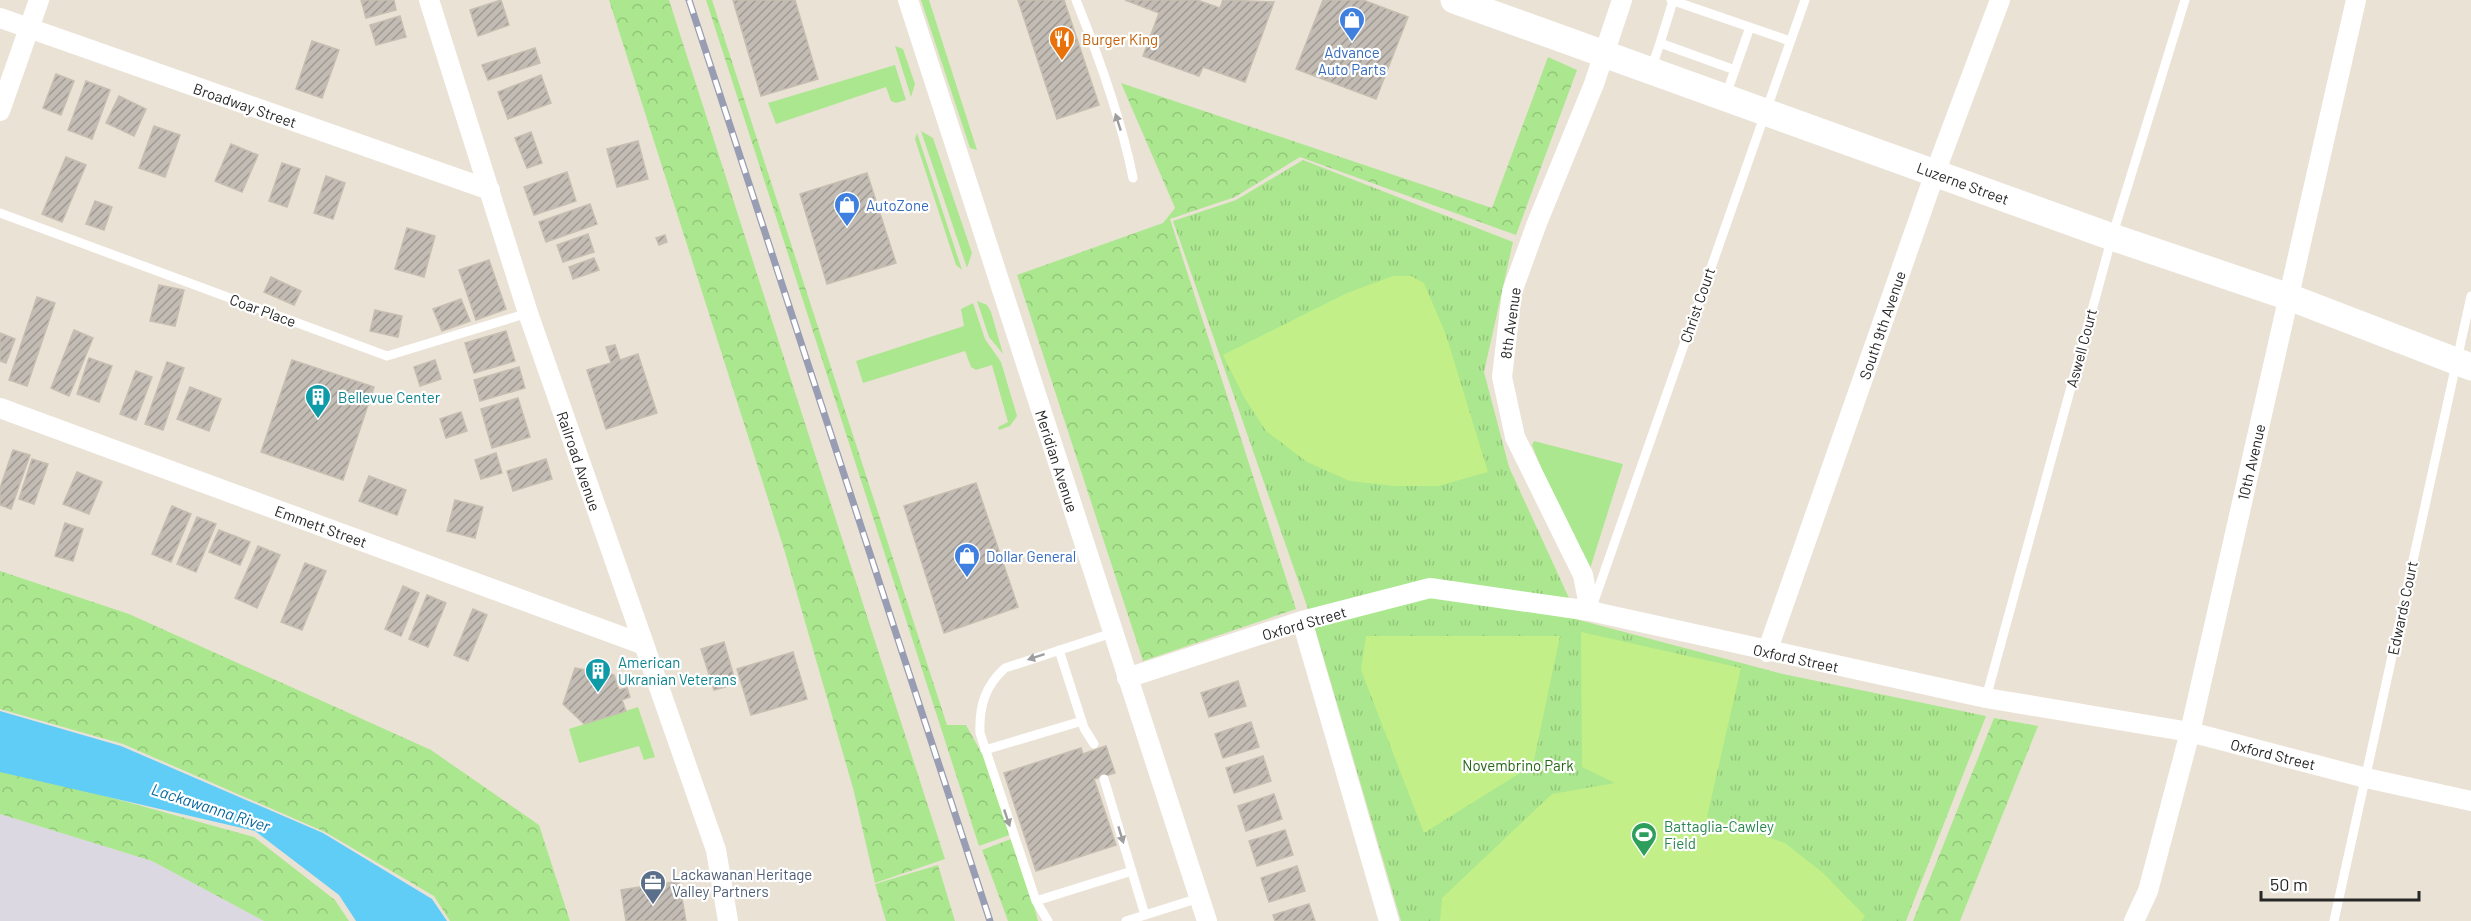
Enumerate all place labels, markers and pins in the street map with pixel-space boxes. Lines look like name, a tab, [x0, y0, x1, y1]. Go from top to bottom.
shop icon: Advance Auto Parts	[1337, 5, 1367, 43]
restaurant icon: Burger King	[1047, 24, 1077, 62]
place label: Burger King	[1082, 30, 1158, 48]
place label: Advance Auto Parts	[1318, 43, 1386, 78]
shop icon: AutoZone	[832, 190, 862, 228]
place label: AutoZone	[866, 196, 929, 214]
building icon: Bellevue Center	[303, 382, 333, 420]
place label: Bellevue Center	[338, 388, 441, 406]
shop icon: Dollar General	[952, 541, 982, 579]
place label: Dollar General	[986, 547, 1076, 565]
place label: American Ukranian Veterans	[618, 653, 737, 688]
building icon: American Ukranian Veterans	[583, 656, 613, 694]
place label: Battaglia-Cawley Field	[1664, 817, 1774, 852]
sports icon: Battaglia-Cawley Field	[1629, 820, 1659, 858]
place label: Lackawanan Heritage Valley Partners	[672, 865, 812, 900]
office icon: Lackawanan Heritage Valley Partners	[638, 868, 668, 906]

